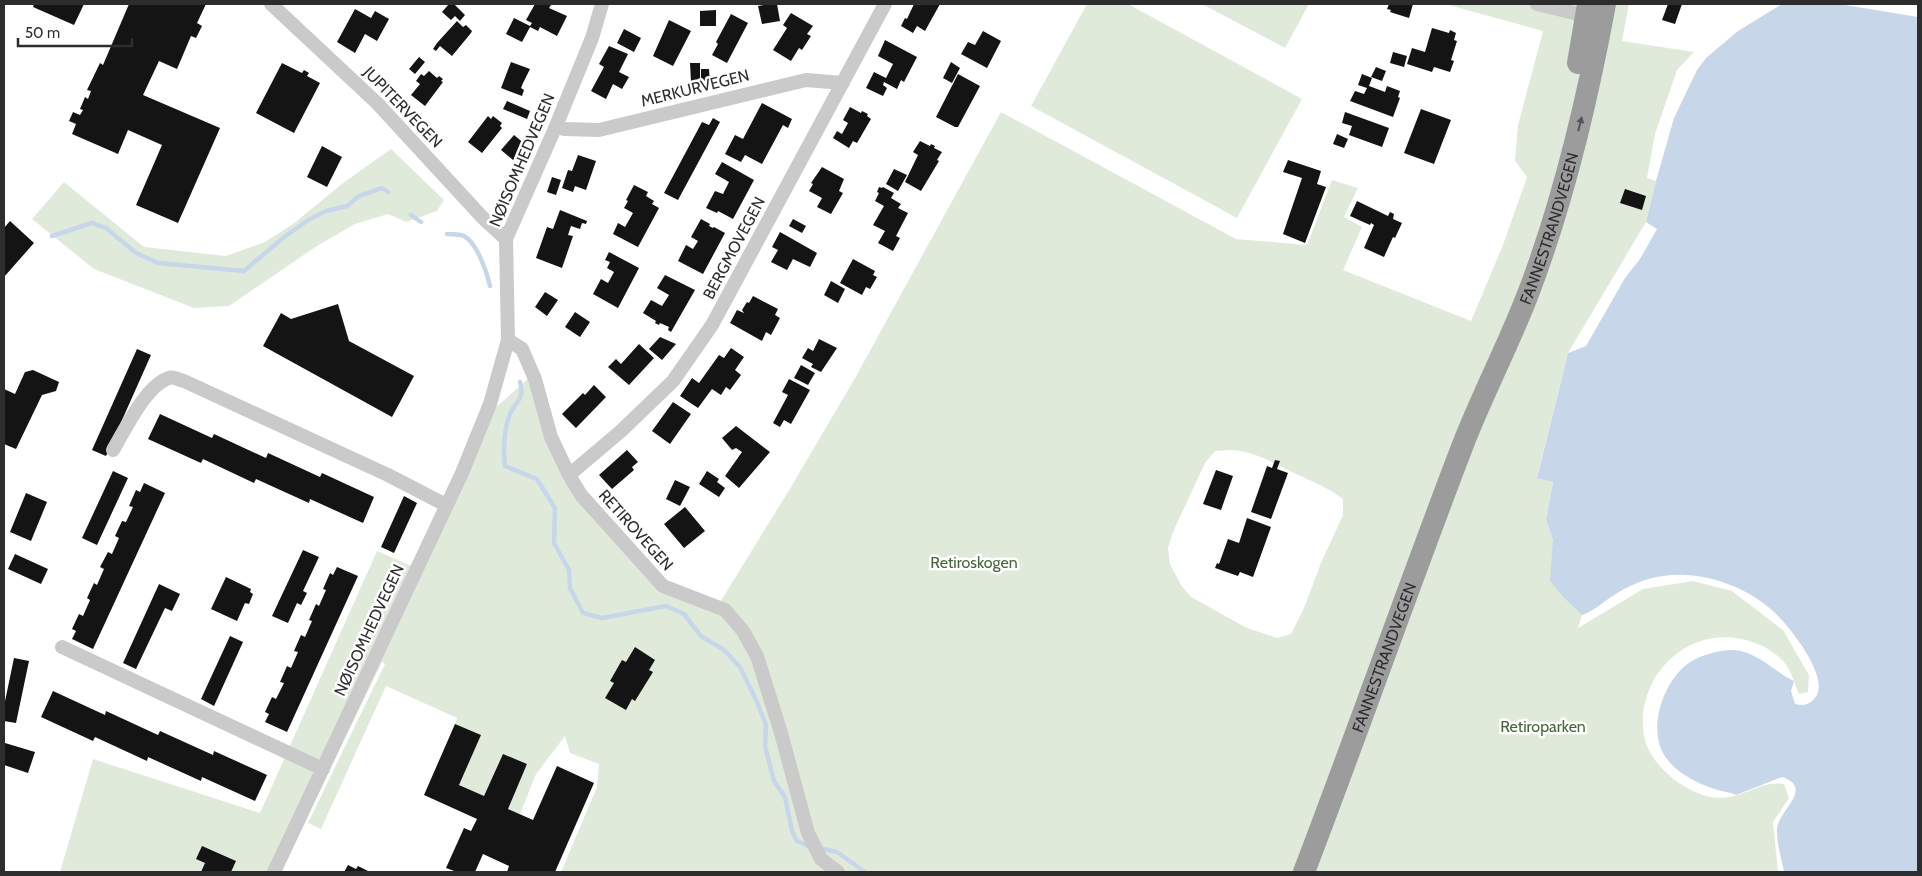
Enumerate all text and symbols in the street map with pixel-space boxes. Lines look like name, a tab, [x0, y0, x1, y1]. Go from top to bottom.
scale bar	[18, 15, 131, 47]
text: 50 m	[25, 24, 60, 42]
street label: JUPITERVEGEN	[359, 62, 446, 151]
street label: MERKURVEGEN	[639, 65, 751, 111]
street label: NØISOMHEDVEGEN	[485, 90, 559, 230]
one-way arrow	[1576, 116, 1584, 131]
street label: FANNESTRANDVEGEN	[1515, 150, 1582, 307]
street label: BERGMOVEGEN	[699, 194, 769, 302]
street label: RETIROVEGEN	[595, 486, 677, 574]
park label: Retiroskogen	[930, 553, 1018, 572]
street label: NØISOMHEDVEGEN	[330, 561, 408, 699]
street label: FANNESTRANDVEGEN	[1348, 580, 1420, 735]
park label: Retiroparken	[1500, 717, 1586, 736]

